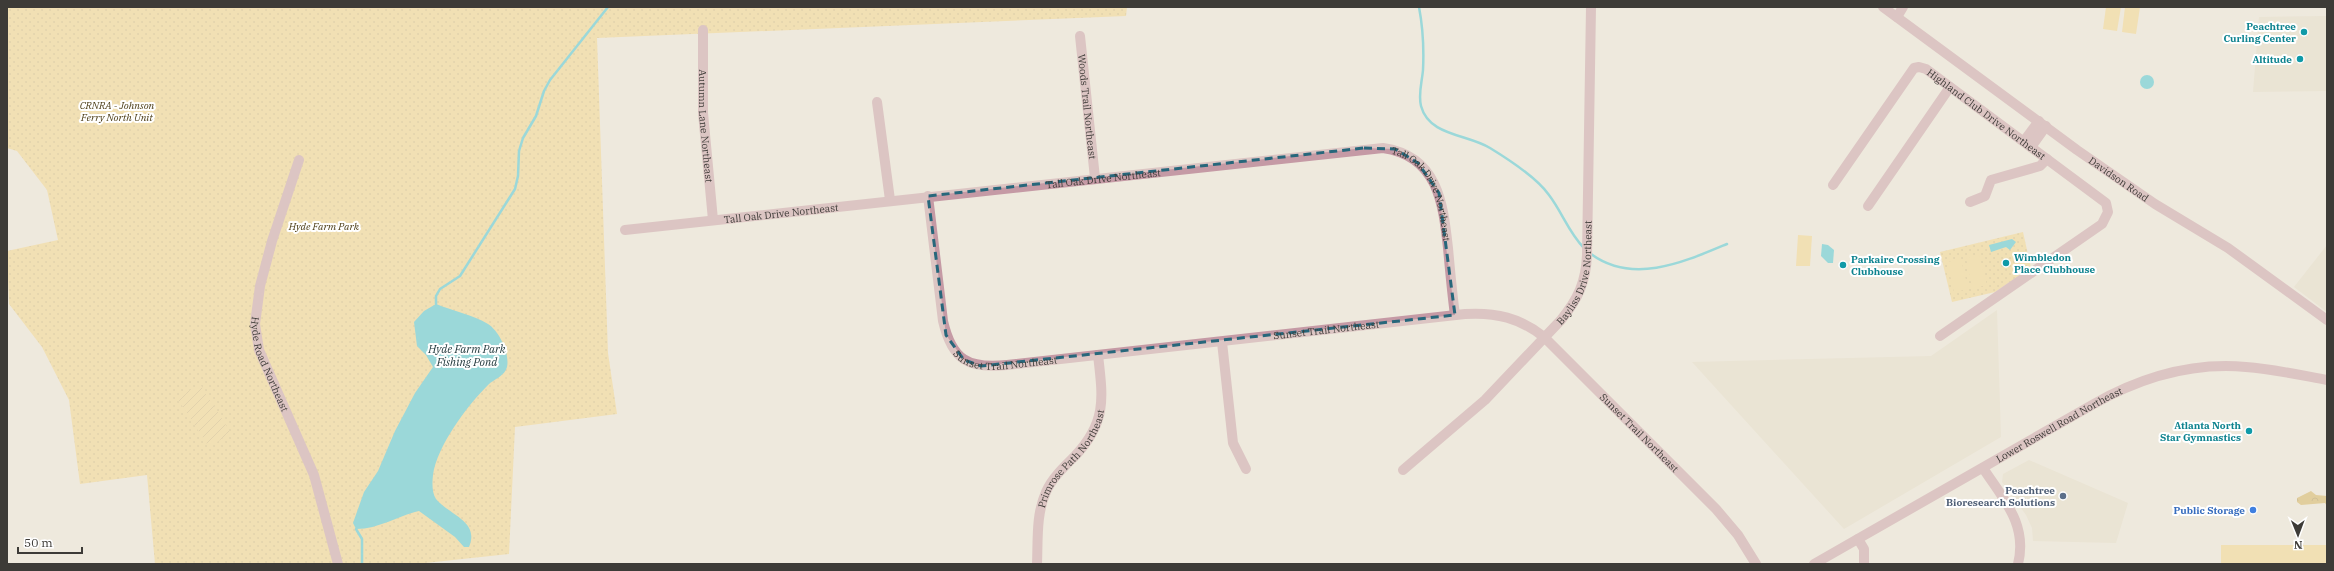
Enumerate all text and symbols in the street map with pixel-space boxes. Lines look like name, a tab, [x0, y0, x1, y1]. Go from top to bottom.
place label: Peachtree Curling Center	[2223, 20, 2296, 45]
marker: Peachtree Curling Center	[2299, 27, 2309, 37]
street label: Woods Trail Northeast	[1075, 53, 1100, 160]
place label: Altitude	[2252, 53, 2292, 66]
marker: Altitude	[2295, 54, 2305, 64]
street label: Highland Club Drive Northeast	[1925, 66, 2049, 163]
street label: Autumn Lane Northeast	[696, 69, 716, 183]
park label: CRNRA - Johnson Ferry North Unit	[80, 99, 155, 124]
street label: Tall Oak Drive Northeast	[1390, 143, 1454, 242]
street label: Davidson Road	[2086, 154, 2151, 204]
street label: Tall Oak Drive Northeast	[1045, 166, 1162, 191]
street label: Tall Oak Drive Northeast	[723, 200, 840, 226]
park label: Hyde Farm Park	[288, 220, 360, 233]
street label: Bayliss Drive Northeast	[1553, 220, 1594, 328]
place label: Wimbledon Place Clubhouse	[2014, 251, 2096, 276]
place label: Parkaire Crossing Clubhouse	[1851, 253, 1940, 278]
marker: Wimbledon Place Clubhouse	[2001, 258, 2011, 268]
marker: Parkaire Crossing Clubhouse	[1838, 260, 1848, 270]
street label: Hyde Road Northeast	[248, 316, 292, 414]
street label: Sunset Trail Northeast	[1273, 317, 1380, 342]
water label: Hyde Farm Park Fishing Pond	[427, 342, 506, 369]
street label: Sunset Trail Northeast	[951, 347, 1058, 372]
street label: Lower Roswell Road Northeast	[1993, 384, 2125, 465]
street label: Sunset Trail Northeast	[1597, 390, 1682, 475]
street label: Primrose Path Northeast	[1035, 408, 1107, 509]
place label: Atlanta North Star Gymnastics	[2160, 419, 2241, 444]
marker: Atlanta North Star Gymnastics	[2244, 426, 2254, 436]
place label: Peachtree Bioresearch Solutions	[1946, 484, 2055, 509]
marker: Peachtree Bioresearch Solutions	[2058, 491, 2068, 501]
place label: Public Storage	[2173, 504, 2245, 517]
marker: Public Storage	[2248, 505, 2258, 515]
north arrow	[2278, 515, 2318, 555]
scale bar	[18, 529, 82, 555]
text: 50 m	[24, 535, 53, 550]
text: N	[2293, 538, 2303, 552]

